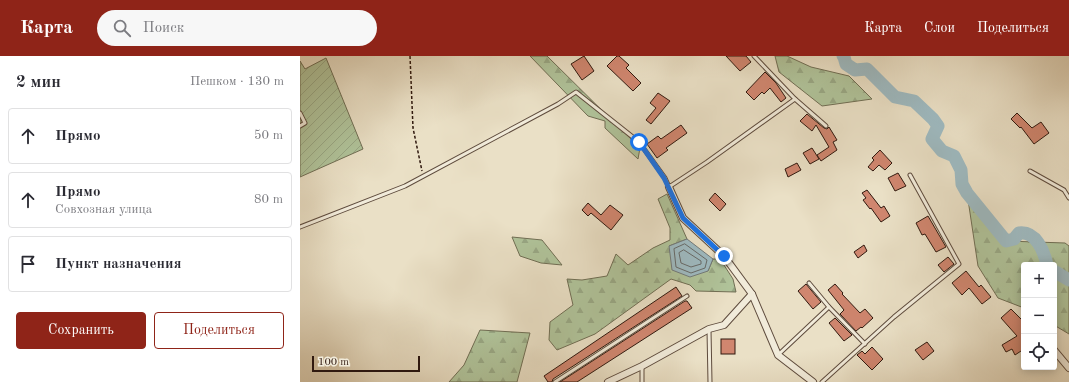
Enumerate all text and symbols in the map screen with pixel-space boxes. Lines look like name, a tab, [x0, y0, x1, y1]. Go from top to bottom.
search box	[97, 10, 377, 46]
icon: search	[111, 17, 133, 39]
text: Карта	[20, 19, 73, 38]
text: Поиск	[143, 21, 184, 36]
text: Карта	[864, 21, 902, 35]
text: Слои	[924, 21, 955, 35]
text: Поделиться	[977, 21, 1049, 35]
text: 2 мин	[16, 74, 61, 91]
text: Пешком · 130 m	[190, 75, 284, 88]
icon: ahead	[17, 125, 39, 147]
text: Прямо	[55, 129, 101, 144]
text: 50 m	[254, 129, 283, 142]
route start	[630, 133, 648, 151]
text: Прямо	[55, 185, 101, 200]
icon: ahead	[17, 189, 39, 211]
text: 80 m	[254, 193, 283, 206]
text: Совхозная улица	[55, 203, 152, 216]
route end	[715, 247, 733, 265]
icon: arrive	[17, 253, 39, 275]
text: Пункт назначения	[55, 257, 182, 272]
map controls	[1021, 262, 1057, 370]
button: +	[1021, 262, 1057, 298]
button: −	[1021, 298, 1057, 334]
button: Сохранить	[16, 312, 146, 349]
button: Поделиться	[154, 312, 284, 349]
button: locate	[1021, 334, 1057, 370]
scale bar	[312, 354, 420, 373]
text: 100 m	[318, 357, 349, 368]

